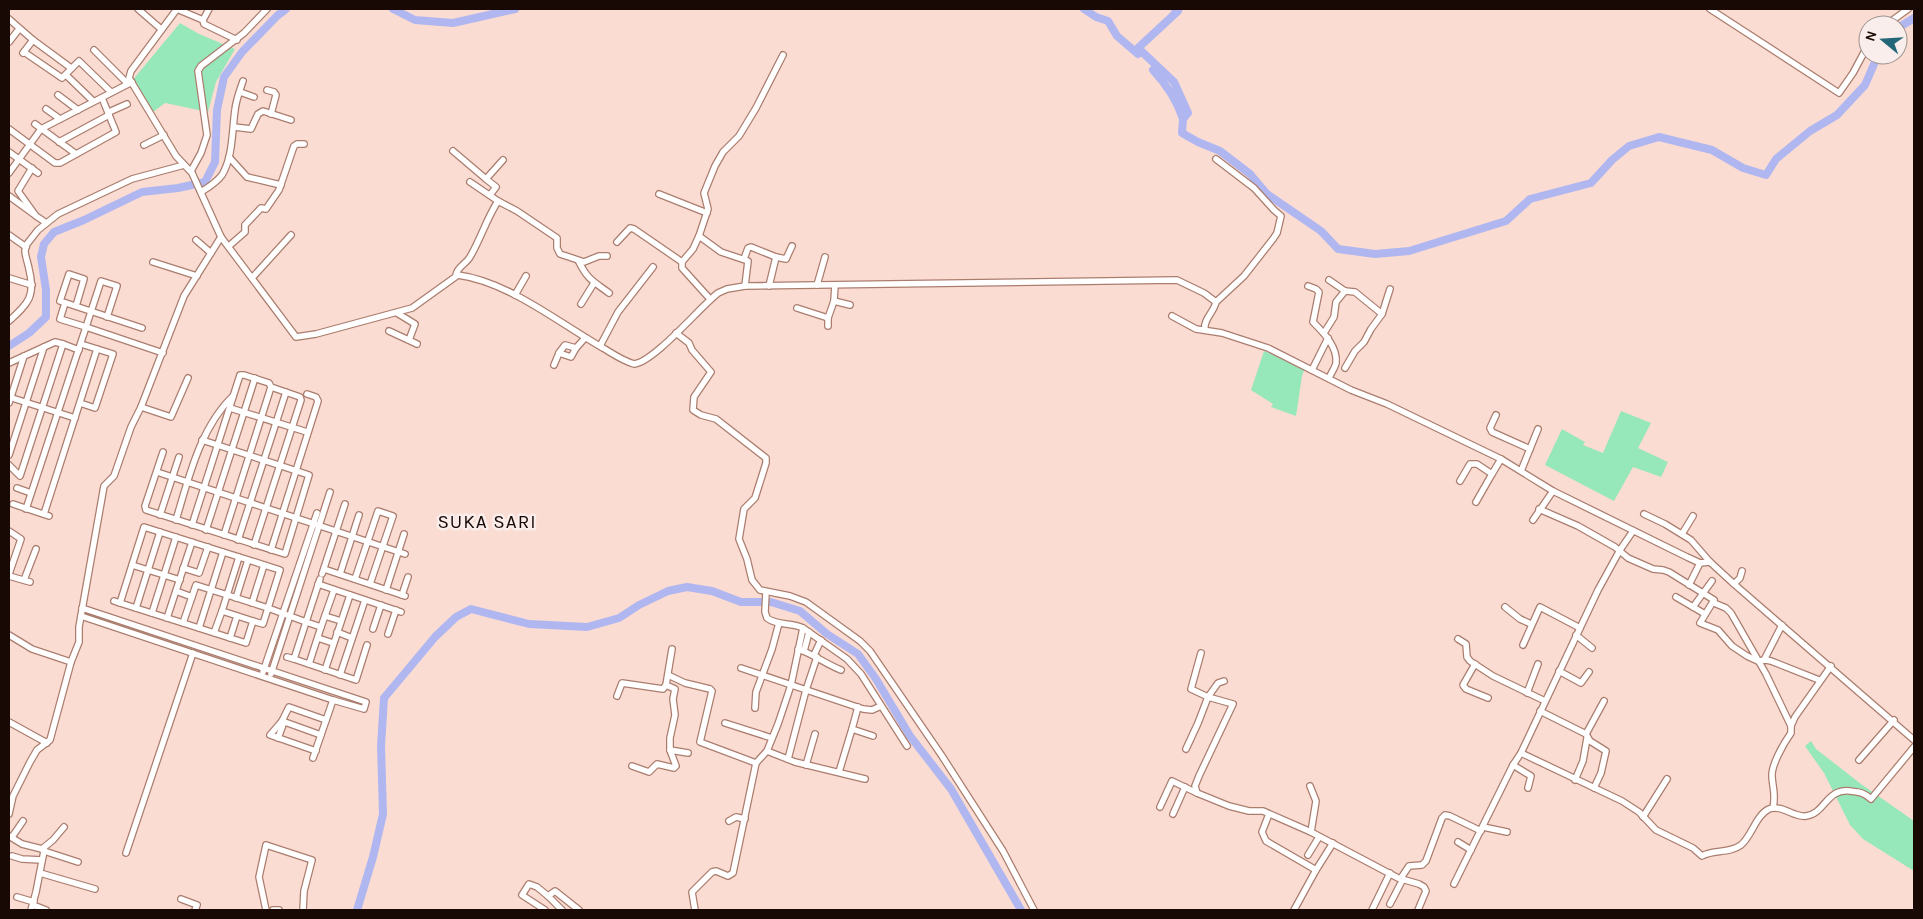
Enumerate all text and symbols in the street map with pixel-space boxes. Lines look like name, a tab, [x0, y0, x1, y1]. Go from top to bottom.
north arrow	[1858, 15, 1908, 65]
text: N	[1861, 29, 1881, 44]
district label: SUKA SARI	[437, 511, 537, 533]

